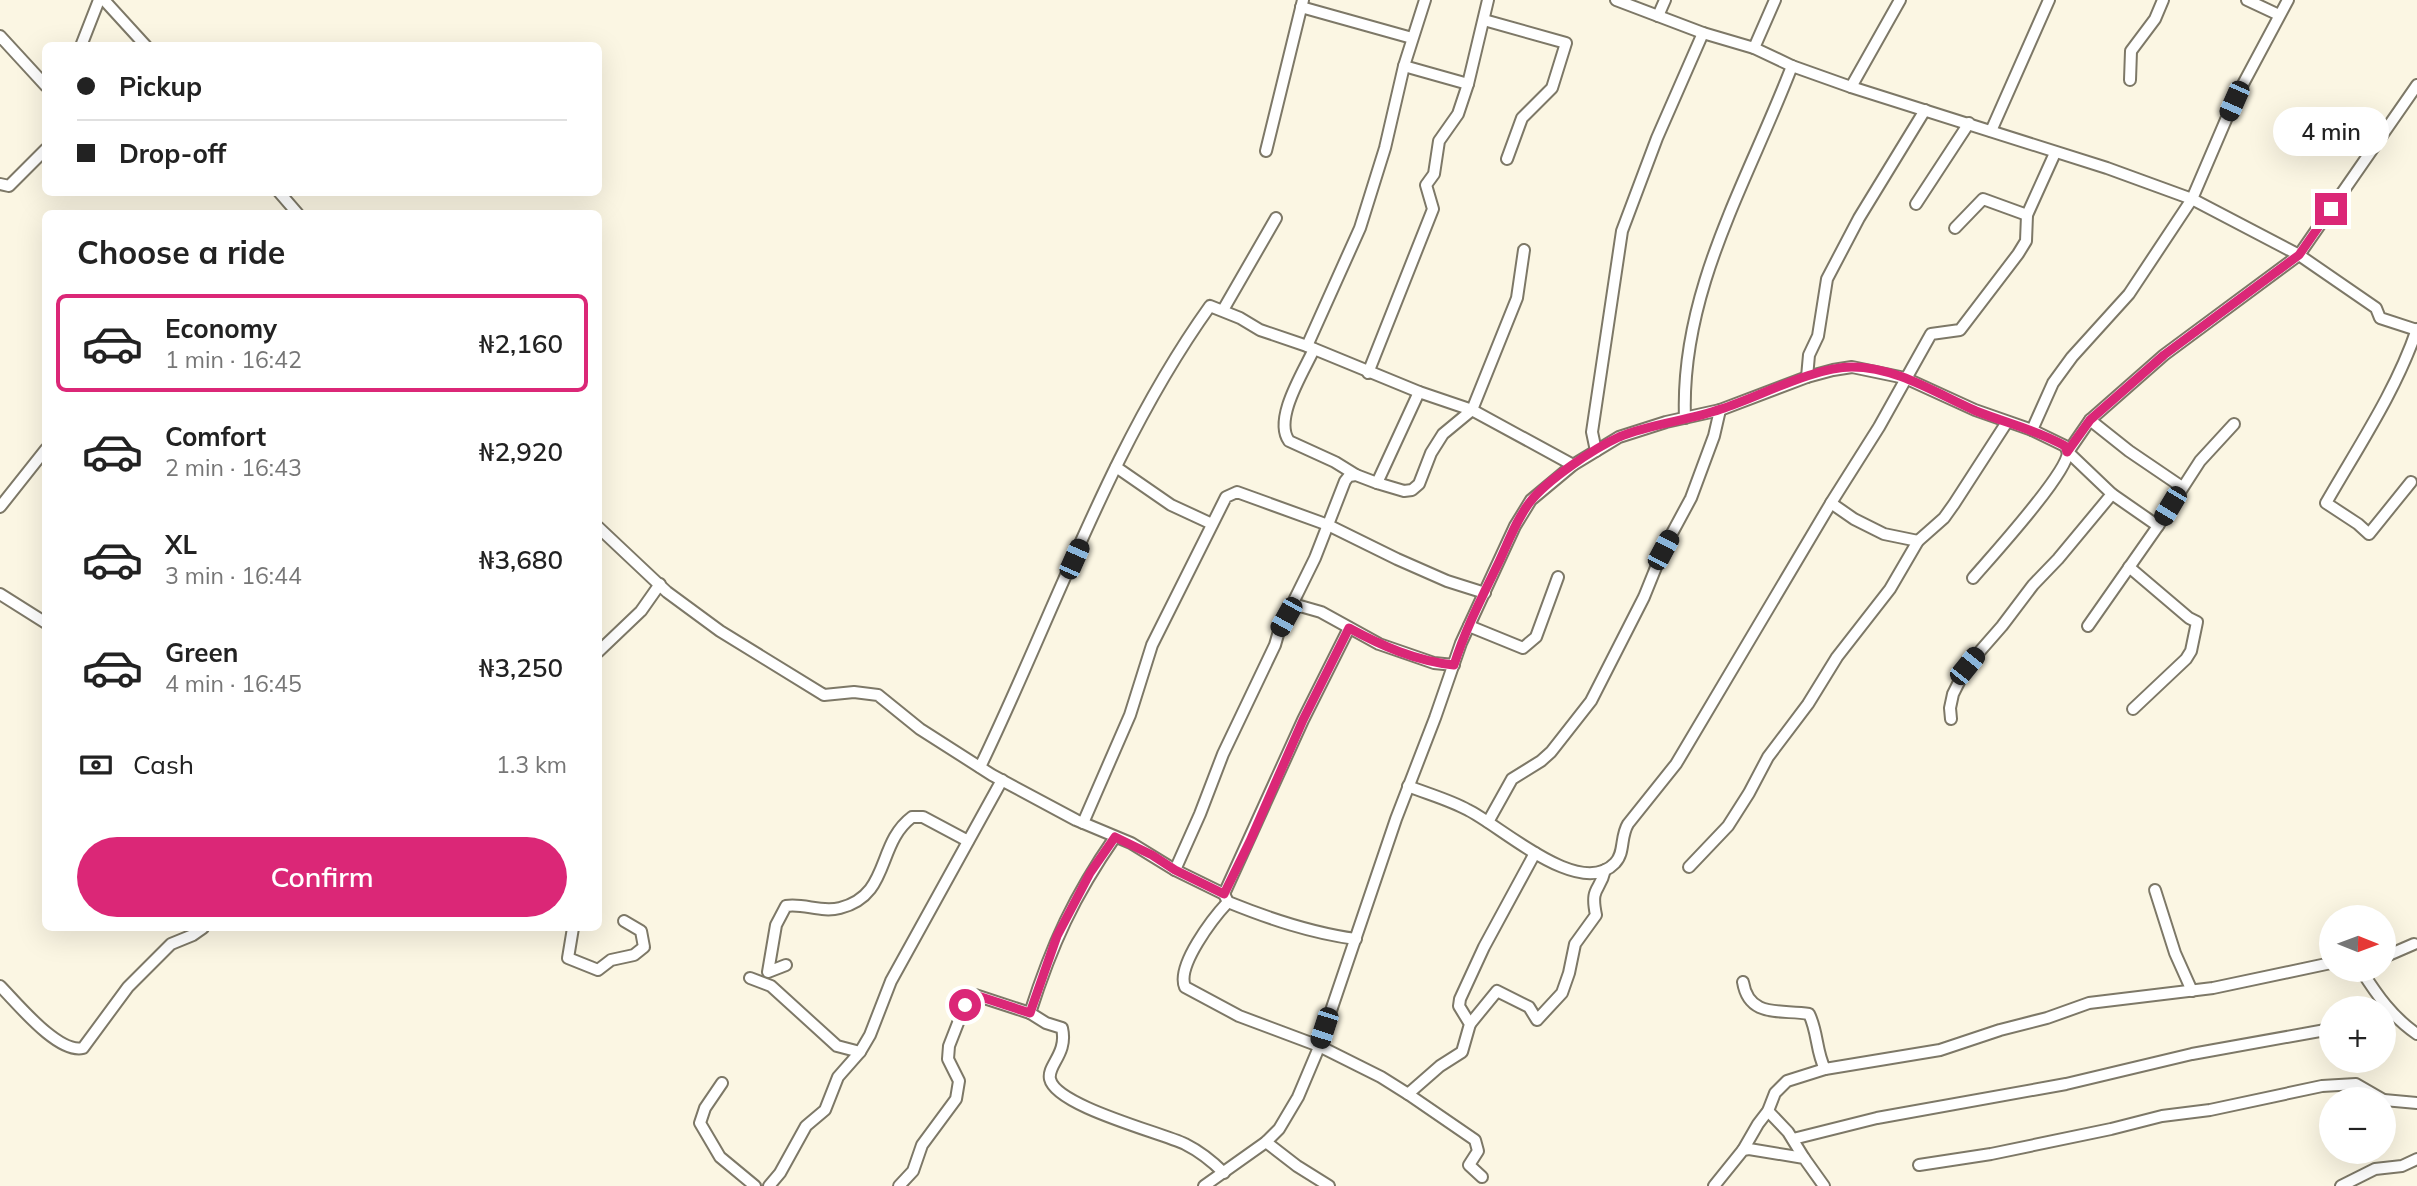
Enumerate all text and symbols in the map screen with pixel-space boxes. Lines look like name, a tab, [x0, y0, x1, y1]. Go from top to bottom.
text: Pickup	[119, 70, 202, 103]
car	[2216, 78, 2253, 124]
callout: 4 min	[2273, 108, 2389, 156]
text: 4 min	[2301, 117, 2361, 146]
text: Drop-off	[119, 137, 226, 170]
route end	[2315, 193, 2347, 225]
text: Choose a ride	[77, 232, 285, 272]
icon: car	[81, 312, 144, 375]
text: Economy	[165, 312, 277, 345]
text: ₦2,160	[479, 327, 563, 360]
text: 1 min · 16:42	[165, 345, 302, 374]
icon: car	[81, 420, 144, 483]
text: Comfort	[165, 420, 266, 453]
text: ₦2,920	[479, 435, 563, 468]
text: 2 min · 16:43	[165, 453, 302, 482]
car	[2151, 483, 2190, 529]
car	[1644, 527, 1683, 573]
icon: car	[81, 528, 144, 591]
text: XL	[165, 528, 197, 561]
car	[1056, 536, 1093, 582]
text: ₦3,680	[479, 543, 563, 576]
text: 3 min · 16:44	[165, 561, 302, 590]
car	[1267, 594, 1306, 640]
icon: car	[81, 636, 144, 699]
text: Green	[165, 636, 238, 669]
car	[1946, 643, 1989, 689]
text: ₦3,250	[479, 651, 563, 684]
text: 4 min · 16:45	[165, 669, 302, 698]
icon: cash	[77, 746, 115, 784]
text: Cash	[133, 748, 194, 781]
text: 1.3 km	[496, 750, 567, 779]
button: Confirm	[77, 837, 567, 917]
north arrow	[2319, 905, 2396, 982]
map controls	[2319, 905, 2396, 1164]
route start	[949, 989, 981, 1021]
button: +	[2319, 996, 2396, 1073]
car	[1308, 1005, 1341, 1051]
button: −	[2319, 1087, 2396, 1164]

